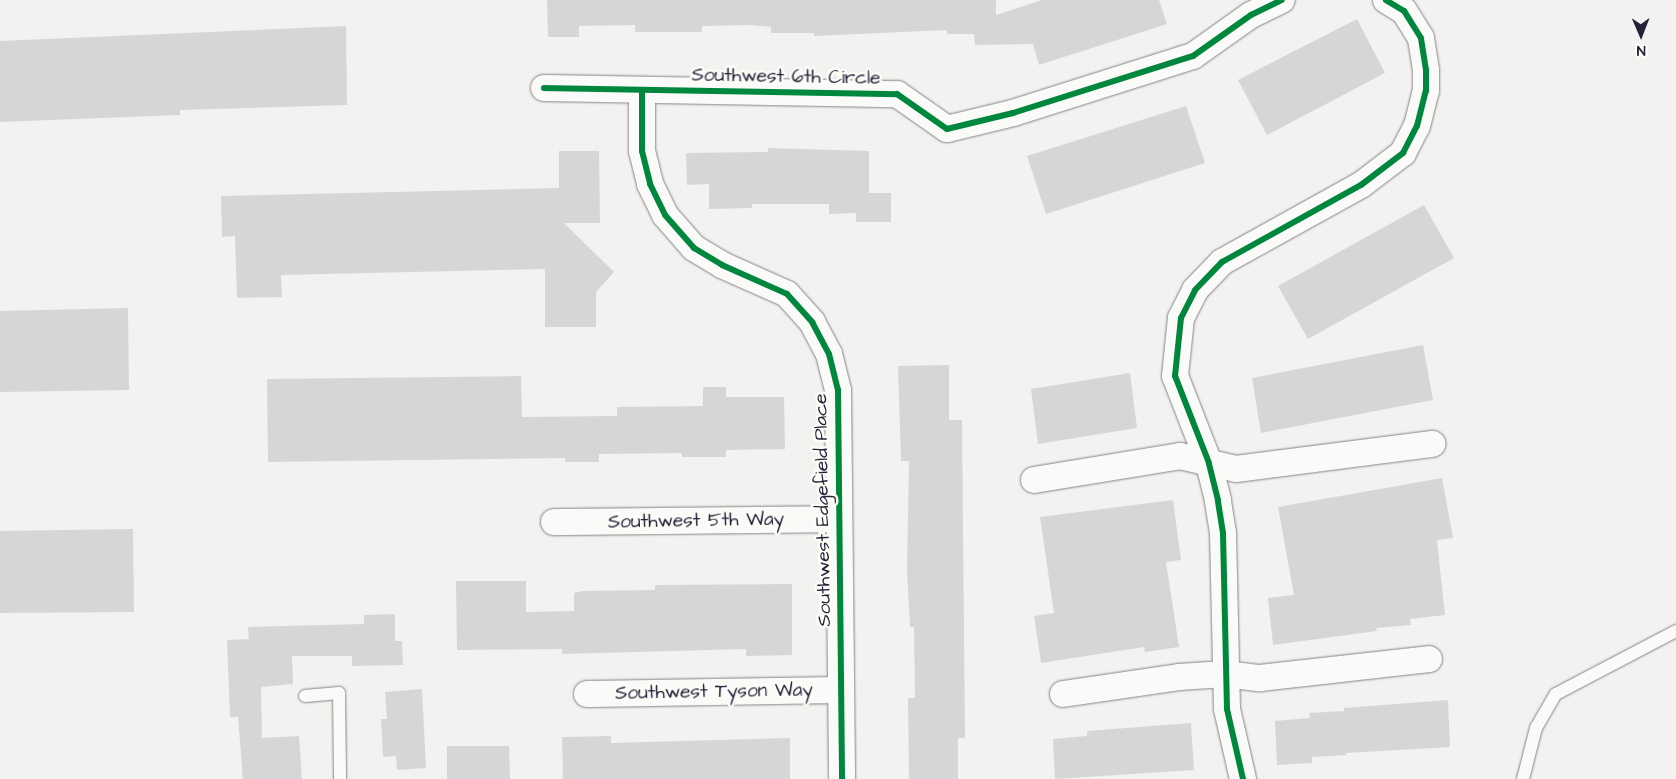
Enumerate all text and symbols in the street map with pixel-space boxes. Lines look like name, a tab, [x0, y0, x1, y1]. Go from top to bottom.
north arrow	[1616, 10, 1666, 60]
text: N	[1637, 40, 1646, 60]
street label: Southwest 6th Circle	[691, 64, 881, 90]
street label: Southwest Edgefield Place	[810, 393, 836, 627]
street label: Southwest 5th Way	[608, 508, 784, 534]
street label: Southwest Tyson Way	[615, 679, 813, 705]

